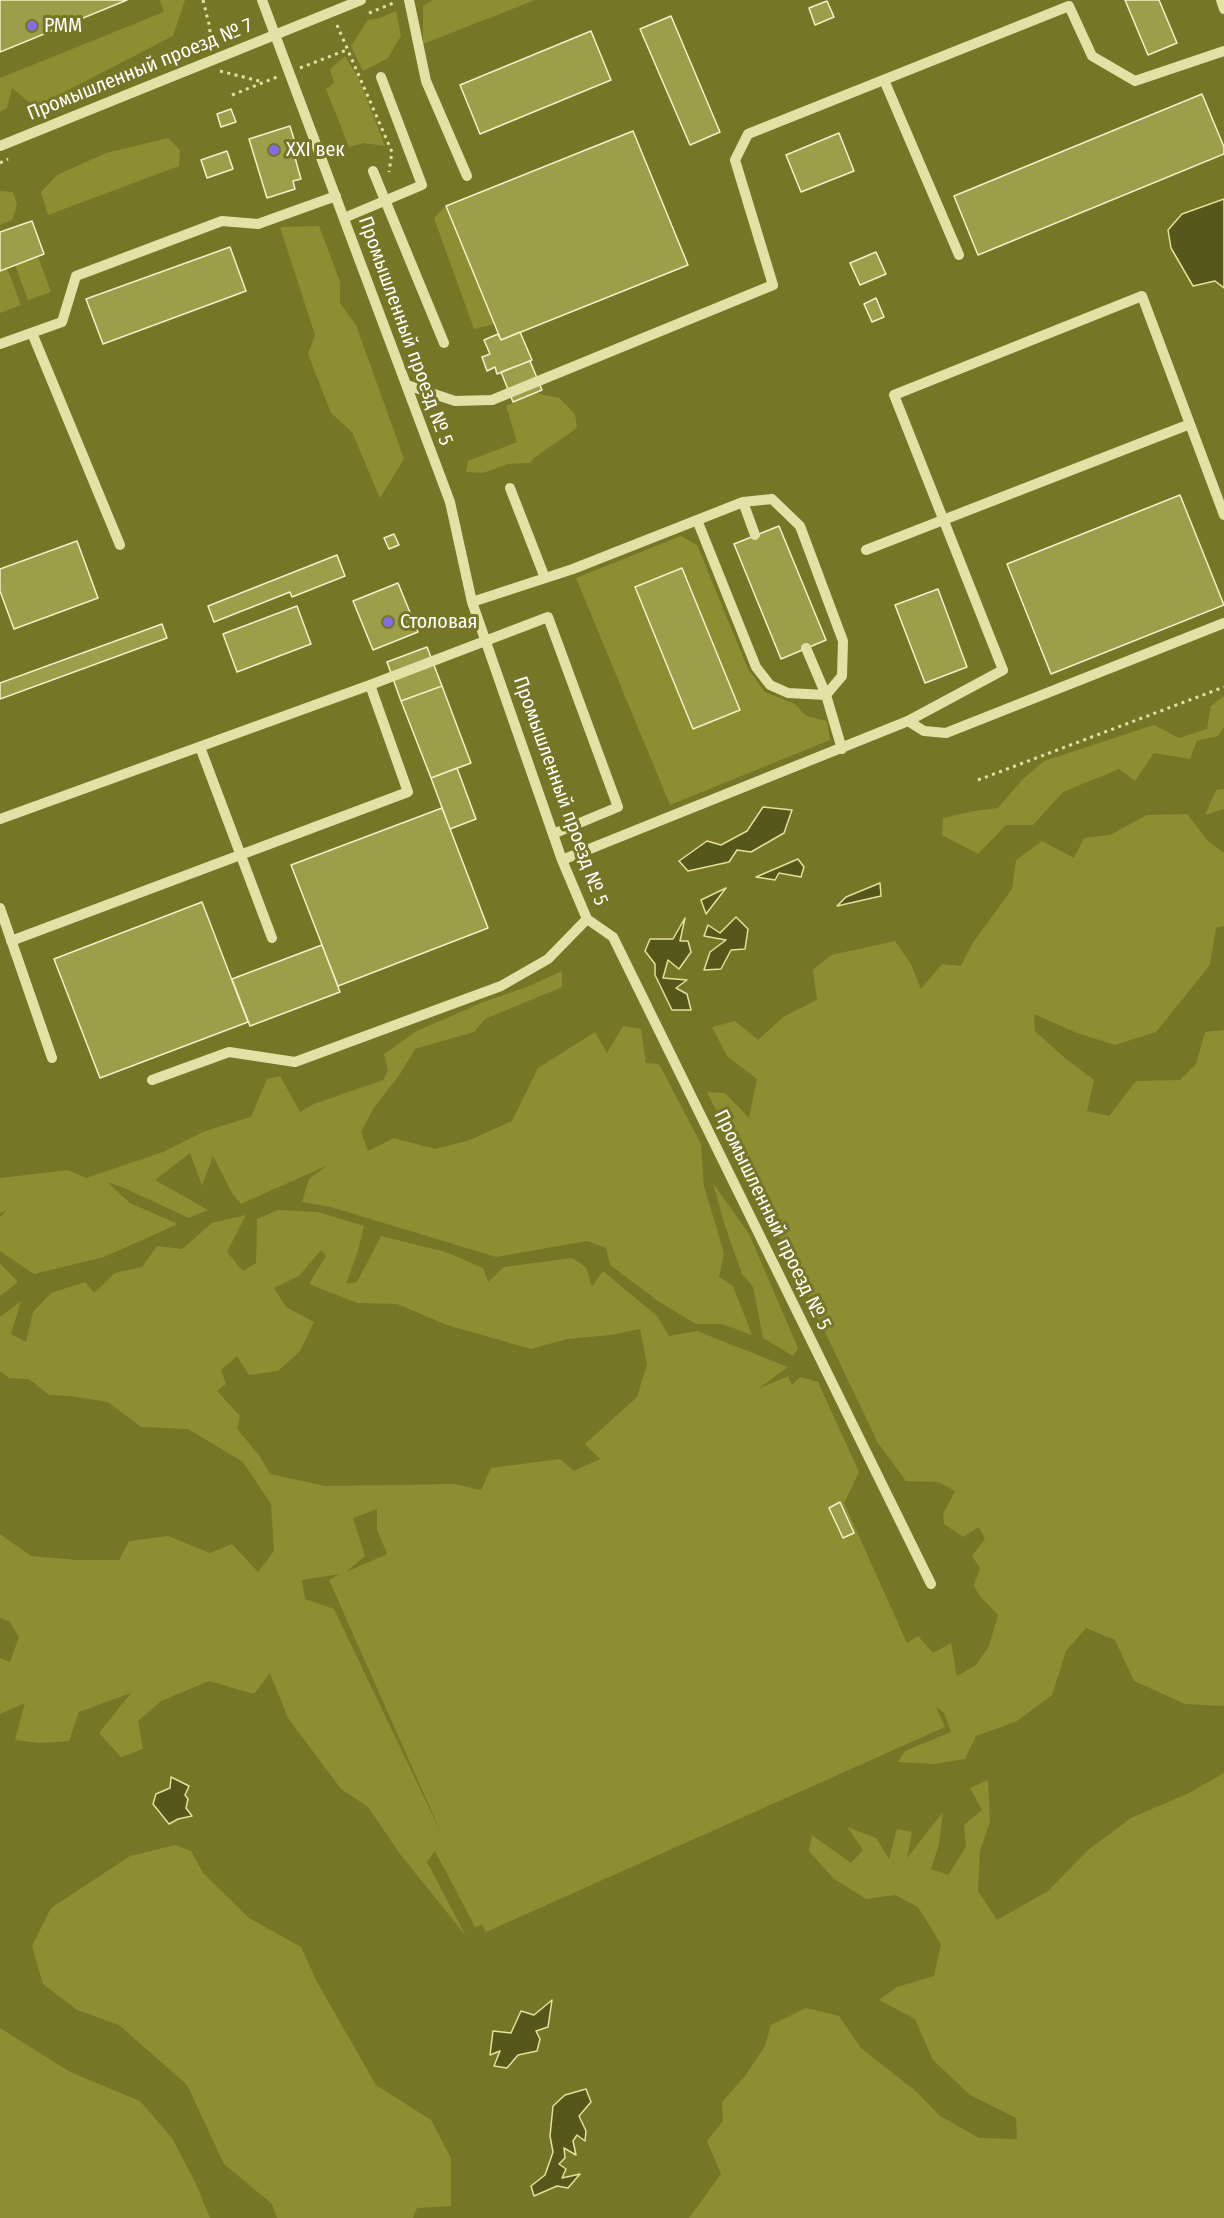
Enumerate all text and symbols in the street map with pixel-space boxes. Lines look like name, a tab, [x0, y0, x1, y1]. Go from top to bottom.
street label: Промышленный проезд № 7	[24, 14, 256, 126]
place label: РММ	[44, 14, 82, 38]
marker: РММ	[25, 19, 39, 33]
place label: XXI век	[286, 138, 345, 162]
marker: XXI век	[267, 143, 281, 157]
street label: Промышленный проезд № 5	[352, 213, 458, 449]
place label: Столовая	[400, 610, 477, 634]
marker: Столовая	[381, 615, 395, 629]
street label: Промышленный проезд № 5	[507, 673, 613, 909]
street label: Промышленный проезд № 5	[708, 1106, 836, 1334]

